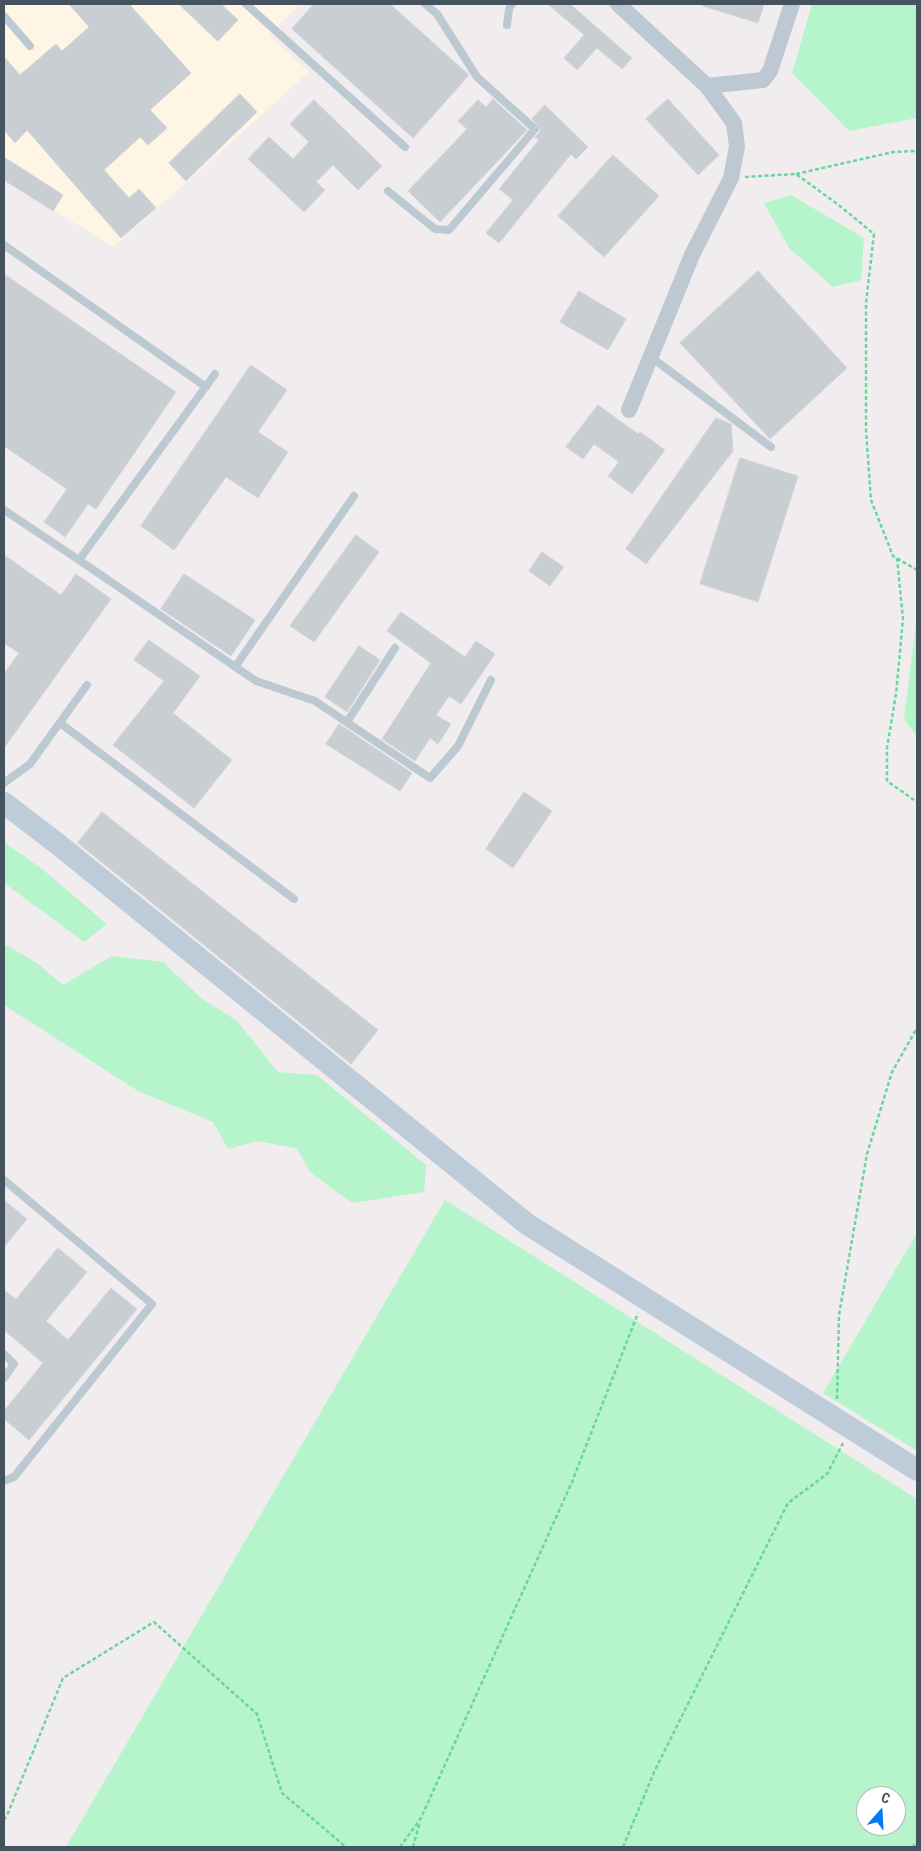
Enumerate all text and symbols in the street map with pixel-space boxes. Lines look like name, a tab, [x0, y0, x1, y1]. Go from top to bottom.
north arrow	[856, 1786, 906, 1836]
text: С	[879, 1789, 892, 1807]

